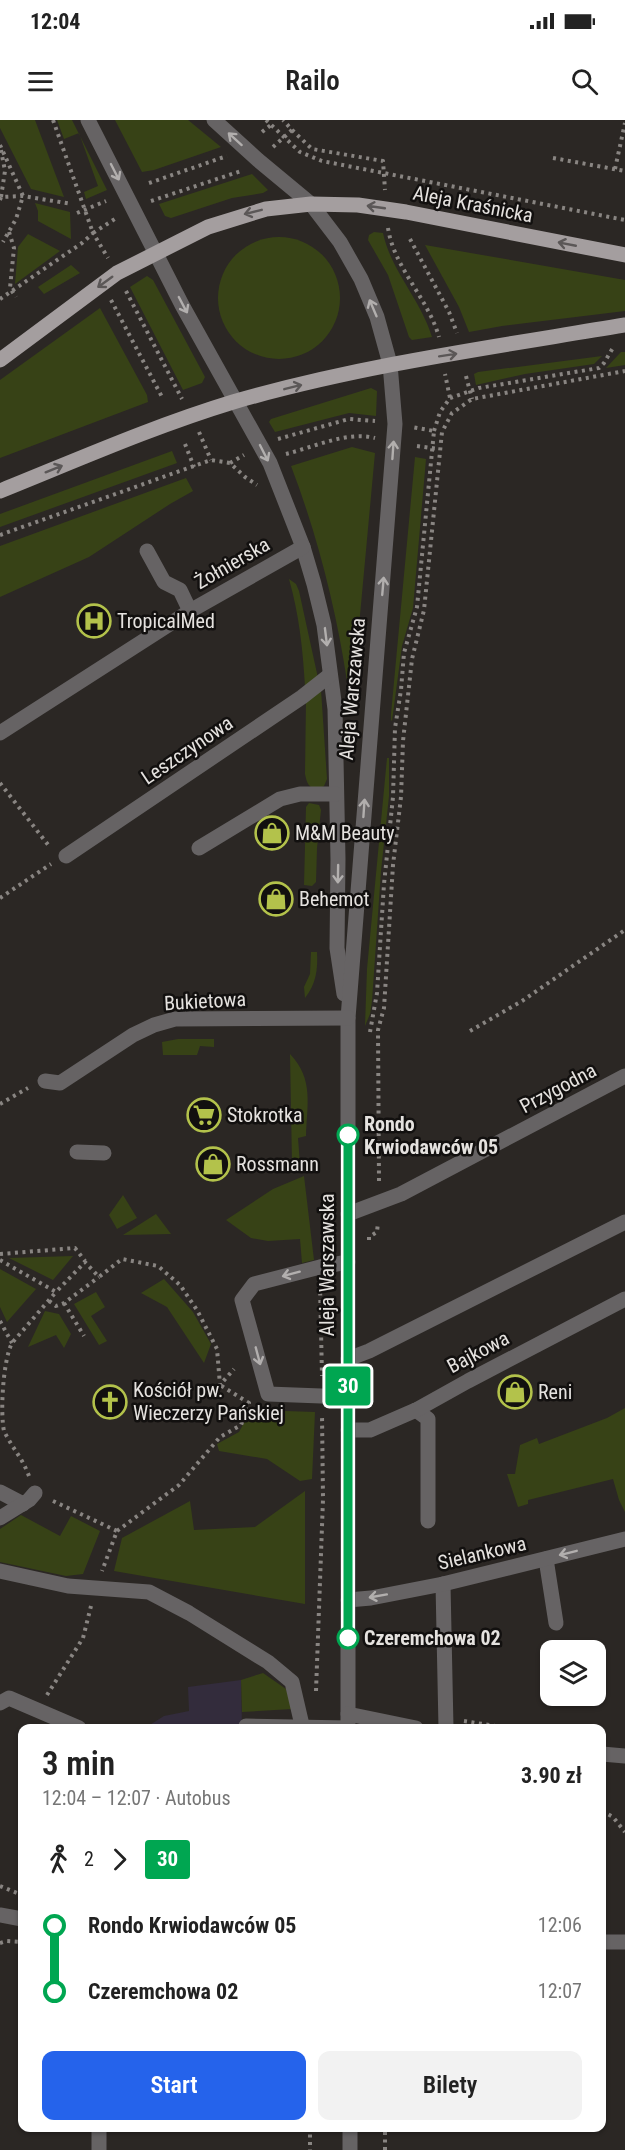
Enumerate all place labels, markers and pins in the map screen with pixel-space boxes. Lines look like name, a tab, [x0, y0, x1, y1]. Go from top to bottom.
hospital icon: TropicalMed	[76, 603, 112, 639]
place label: TropicalMed	[117, 609, 215, 633]
shop icon: M&M Beauty	[254, 815, 290, 851]
place label: M&M Beauty	[295, 821, 394, 845]
shop icon: Behemot	[258, 881, 294, 917]
place label: Behemot	[299, 887, 369, 911]
supermarket icon: Stokrotka	[186, 1097, 222, 1133]
place label: Stokrotka	[227, 1103, 303, 1127]
place label: Rondo Krwiodawców 05	[364, 1112, 498, 1159]
marker: Rondo Krwiodawców 05	[337, 1124, 359, 1146]
shop icon: Rossmann	[195, 1146, 231, 1182]
place label: Rossmann	[236, 1152, 319, 1176]
shop icon: Reni	[497, 1374, 533, 1410]
place label: Kościół pw. Wieczerzy Pańskiej	[133, 1378, 284, 1425]
place label: Reni	[538, 1380, 572, 1404]
church icon: Kościół pw. Wieczerzy Pańskiej	[92, 1384, 128, 1420]
place label: Czeremchowa 02	[364, 1626, 501, 1650]
marker: Czeremchowa 02	[337, 1627, 359, 1649]

